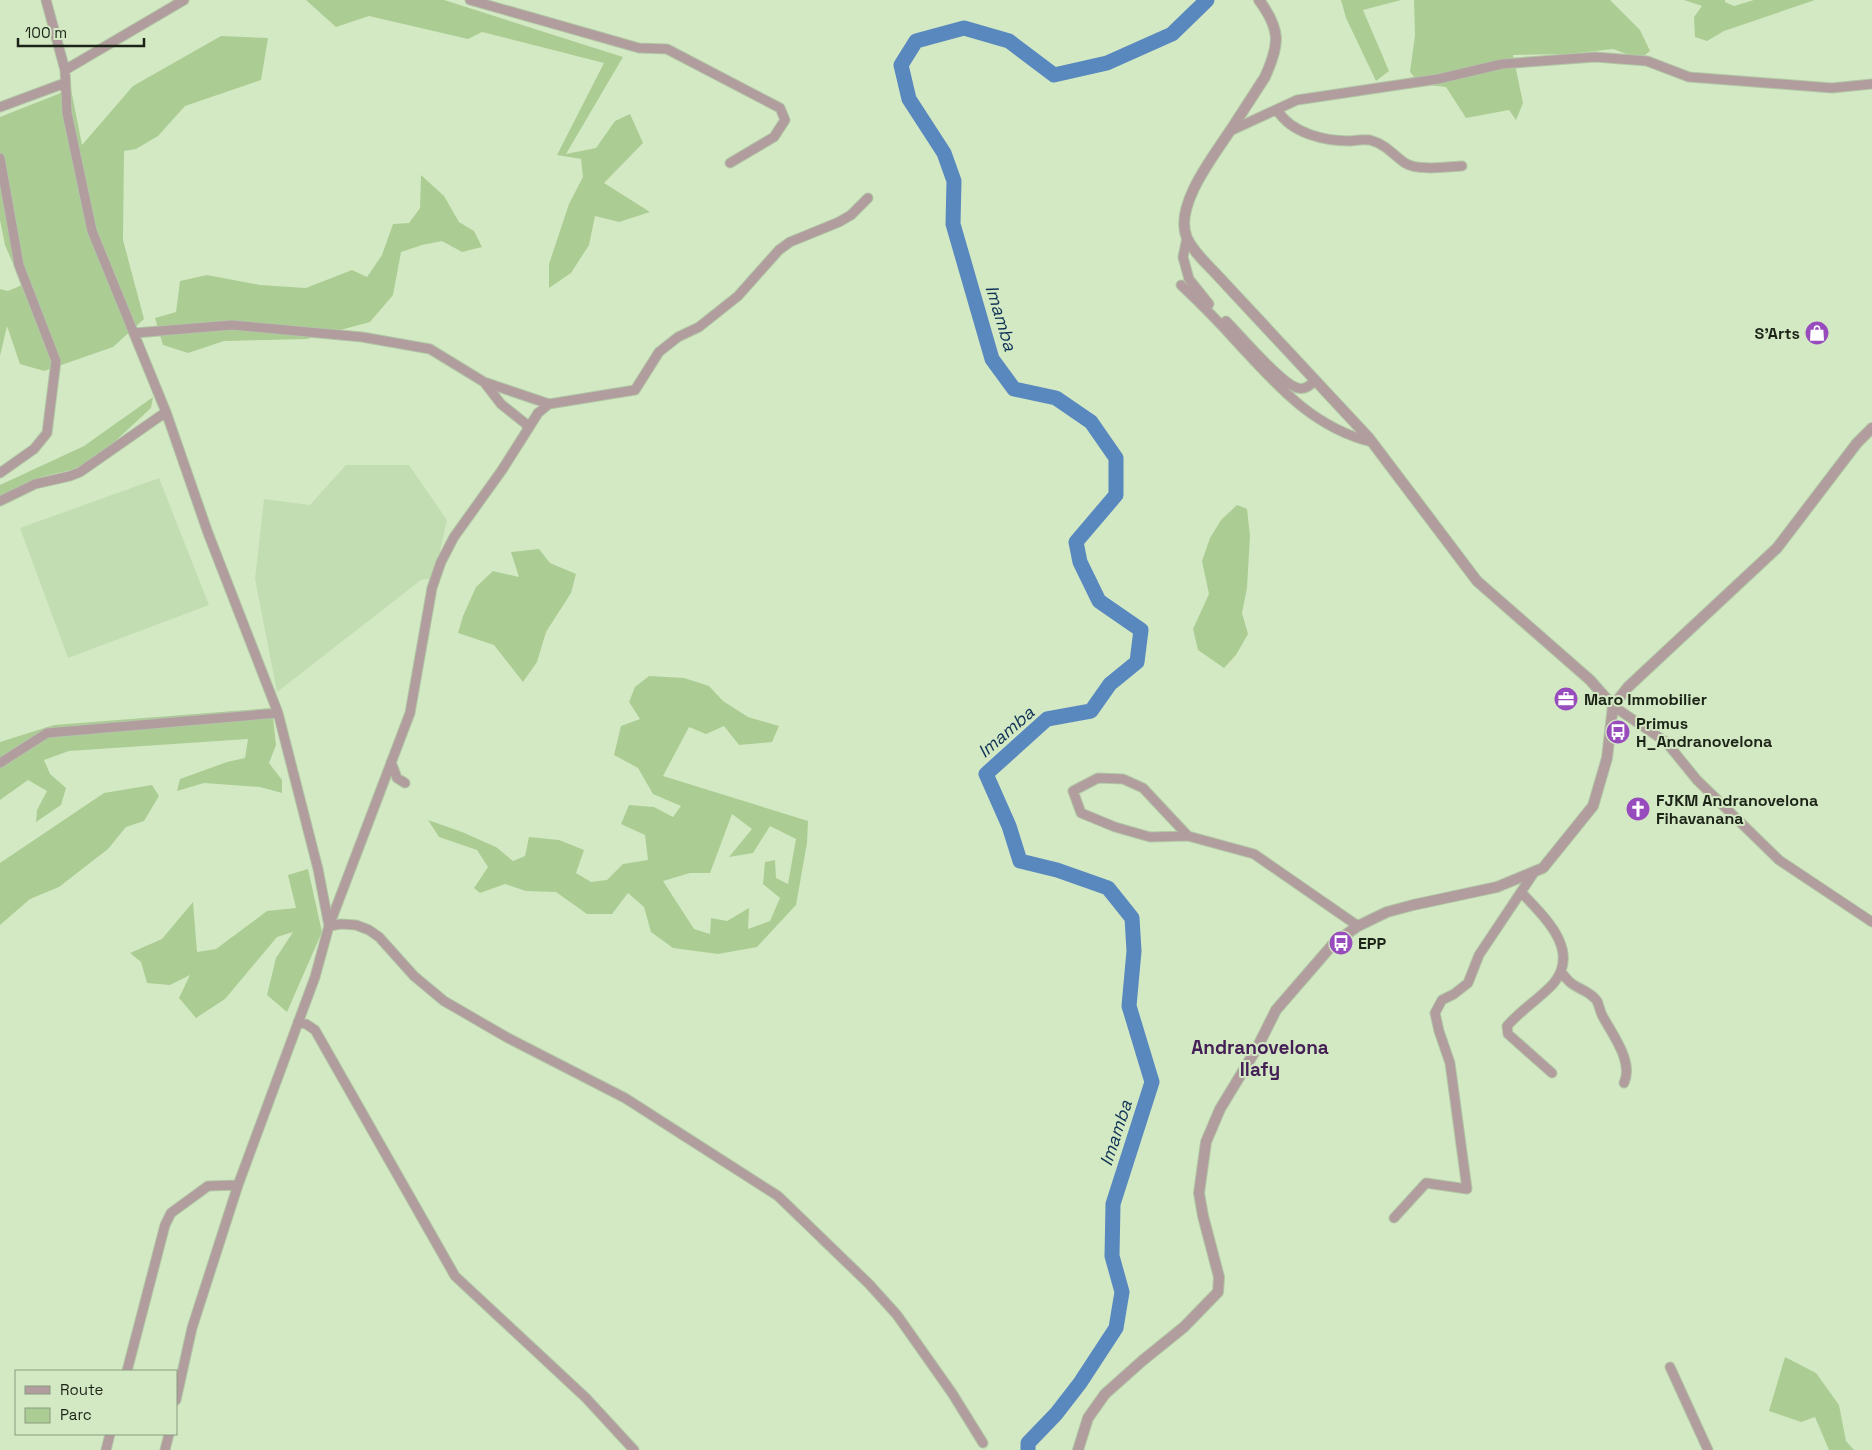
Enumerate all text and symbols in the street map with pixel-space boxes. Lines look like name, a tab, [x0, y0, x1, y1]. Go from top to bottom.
scale bar	[18, 15, 144, 47]
text: 100 m	[25, 23, 67, 42]
water label: Imamba	[981, 282, 1023, 354]
shop icon: S'Arts	[1804, 320, 1830, 346]
place label: S'Arts	[1754, 323, 1800, 344]
office icon: Maro Immobilier	[1553, 686, 1579, 712]
place label: Maro Immobilier	[1584, 689, 1707, 710]
water label: Imamba	[973, 700, 1039, 762]
place label: Primus H_Andranovelona	[1636, 713, 1772, 752]
bus stop icon: Primus H_Andranovelona	[1605, 719, 1631, 745]
place label: FJKM Andranovelona Fihavanana	[1656, 790, 1818, 829]
church icon: FJKM Andranovelona Fihavanana	[1625, 796, 1651, 822]
bus stop icon: EPP	[1328, 930, 1354, 956]
place label: EPP	[1358, 933, 1387, 954]
district label: Andranovelona Ilafy	[1191, 1035, 1329, 1082]
water label: Imamba	[1094, 1097, 1137, 1169]
legend	[15, 1370, 178, 1435]
text: Route	[60, 1380, 104, 1399]
text: Parc	[60, 1405, 92, 1424]

